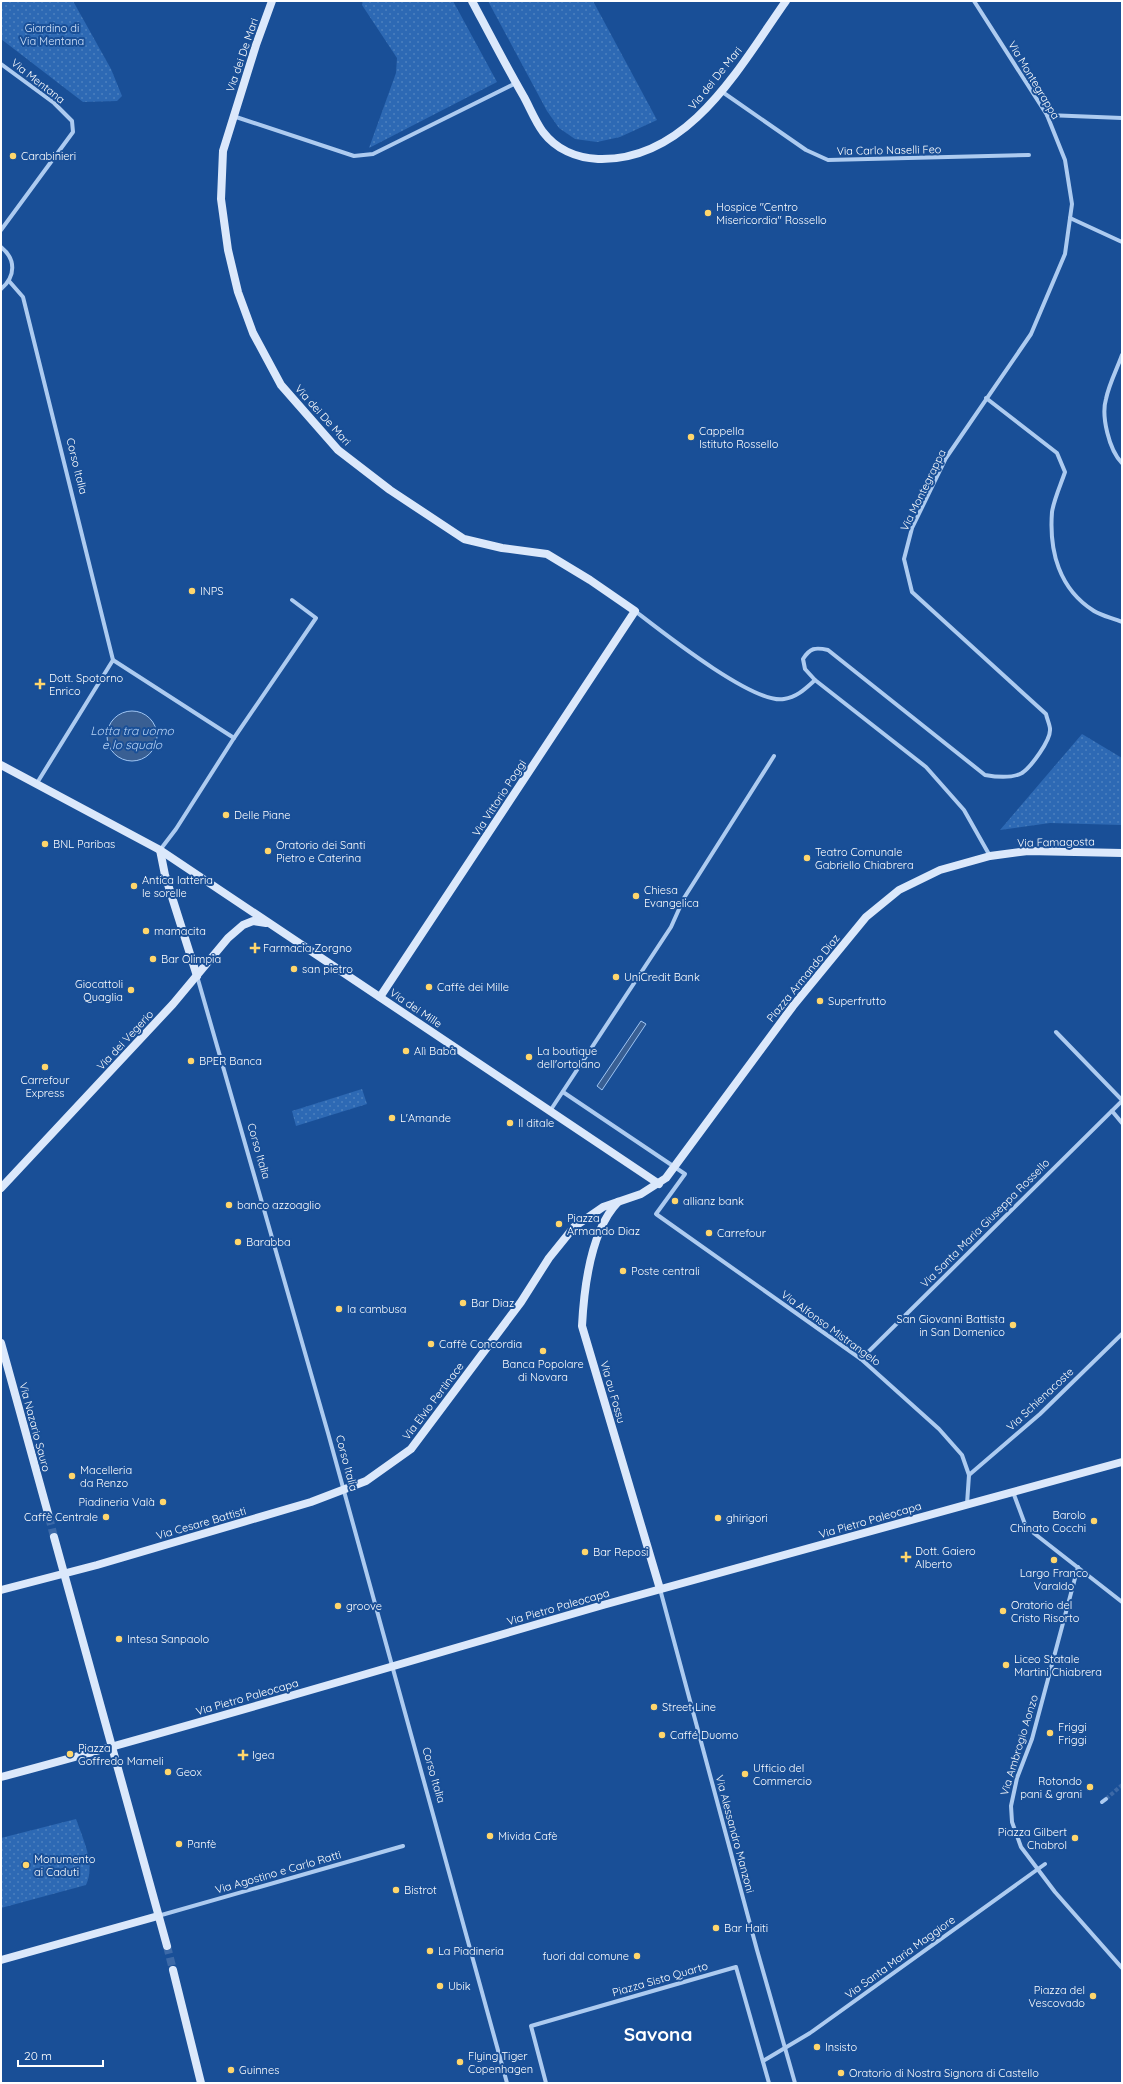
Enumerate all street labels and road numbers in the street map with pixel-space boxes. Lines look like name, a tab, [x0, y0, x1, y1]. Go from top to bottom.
street label: Via dei De Mari	[223, 16, 261, 94]
street label: Via Montegrappa	[1005, 38, 1063, 122]
street label: Via dei De Mari	[685, 44, 745, 112]
street label: Via Mentana	[8, 56, 68, 106]
street label: Via Carlo Naselli Feo	[836, 142, 942, 158]
street label: Via dei De Mari	[292, 382, 354, 448]
street label: Corso Italia	[63, 436, 91, 496]
street label: Via Montegrappa	[897, 447, 949, 533]
street label: Via Vittorio Poggi	[469, 757, 529, 839]
street label: Via Famagosta	[1017, 834, 1095, 850]
street label: Piazza Armando Diaz	[763, 931, 843, 1025]
street label: Via dei Mille	[387, 985, 445, 1031]
street label: Via dei Vegerio	[94, 1007, 157, 1073]
street label: Corso Italia	[244, 1121, 274, 1181]
street label: Via Santa Maria Giuseppa Rossello	[918, 1155, 1053, 1290]
street label: Via Alfonso Mistrangelo	[778, 1287, 884, 1369]
street label: Via Elvio Pertinace	[399, 1359, 467, 1443]
street label: Via au Fossu	[597, 1359, 629, 1425]
street label: Via Schienacoste	[1004, 1364, 1076, 1434]
street label: Via Nazario Sauro	[16, 1381, 54, 1473]
street label: Corso Italia	[333, 1433, 361, 1493]
street label: Via Pietro Paleocapa	[817, 1499, 923, 1541]
street label: Via Cesare Battisti	[154, 1503, 248, 1543]
street label: Via Pietro Paleocapa	[505, 1586, 611, 1628]
street label: Via Pietro Paleocapa	[194, 1676, 300, 1718]
street label: Via Ambrogio Aonzo	[997, 1693, 1041, 1797]
street label: Corso Italia	[419, 1745, 449, 1805]
street label: Via Alessandro Manzoni	[713, 1774, 757, 1894]
street label: Via Agostino e Carlo Ratti	[213, 1847, 343, 1897]
street label: Via Santa Maria Maggiore	[842, 1912, 958, 2002]
street label: Piazza Sisto Quarto	[611, 1959, 710, 1999]

